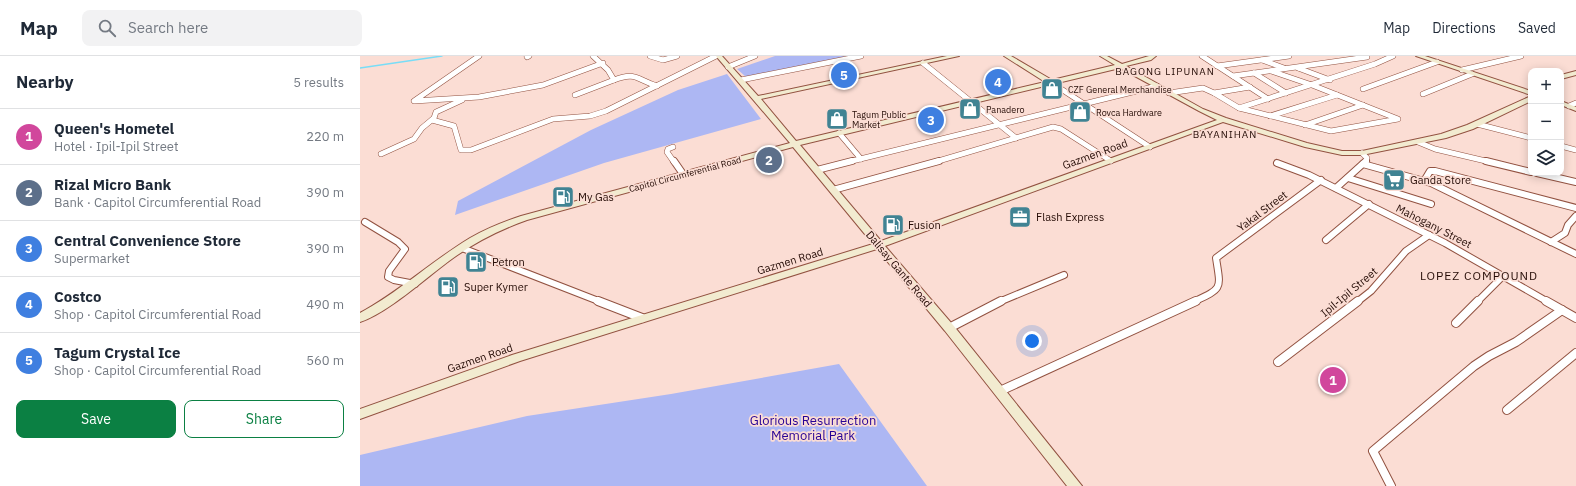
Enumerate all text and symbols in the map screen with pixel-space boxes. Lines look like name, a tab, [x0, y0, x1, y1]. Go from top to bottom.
search box	[82, 10, 362, 46]
text: Map	[20, 16, 58, 40]
icon: search	[96, 17, 118, 39]
text: Search here	[128, 18, 208, 37]
text: Map	[1383, 19, 1410, 37]
text: Directions	[1432, 19, 1496, 37]
text: Saved	[1518, 19, 1556, 37]
pin: 5	[831, 60, 857, 90]
district label: BAGONG LIPUNAN	[1115, 65, 1215, 78]
pin: 4	[985, 67, 1011, 97]
map controls	[1528, 68, 1564, 176]
button: +	[1528, 68, 1564, 104]
text: Nearby	[16, 71, 74, 93]
text: 5 results	[293, 74, 344, 91]
shop icon: CZF General Merchandise	[1039, 76, 1065, 102]
place label: CZF General Merchandise	[1068, 84, 1172, 95]
shop icon: Panadero	[957, 96, 983, 122]
shop icon: Rovca Hardware	[1067, 99, 1093, 125]
place label: Panadero	[986, 104, 1025, 115]
button: −	[1528, 104, 1564, 140]
pin: 3	[918, 105, 944, 135]
shop icon: Tagum Public Market	[824, 106, 850, 132]
place label: Rovca Hardware	[1096, 107, 1162, 118]
place label: Tagum Public Market	[852, 109, 907, 130]
text: Queen's Hometel	[54, 119, 174, 138]
text: 1	[25, 128, 33, 145]
text: 220 m	[306, 128, 344, 145]
district label: BAYANIHAN	[1193, 128, 1257, 141]
street label: Gazmen Road	[1060, 136, 1130, 172]
text: Hotel · Ipil-Ipil Street	[54, 138, 178, 155]
button: layers	[1528, 140, 1564, 176]
pin: 2	[756, 145, 782, 175]
street label: Capitol Circumferential Road	[628, 154, 742, 194]
supermarket icon: Ganda Store	[1381, 167, 1407, 193]
place label: Ganda Store	[1410, 173, 1471, 187]
text: Rizal Micro Bank	[54, 175, 171, 194]
text: 2	[25, 184, 33, 201]
text: 390 m	[306, 184, 344, 201]
fuel station icon: My Gas	[550, 184, 576, 210]
street label: Yakal Street	[1234, 188, 1290, 234]
place label: My Gas	[578, 190, 614, 204]
text: Bank · Capitol Circumferential Road	[54, 194, 261, 211]
street label: Mahogany Street	[1394, 201, 1474, 251]
office icon: Flash Express	[1007, 204, 1033, 230]
place label: Flash Express	[1036, 210, 1104, 224]
fuel station icon: Fusion	[880, 212, 906, 238]
place label: Fusion	[908, 218, 941, 232]
street label: Dalisay Gante Road	[863, 228, 935, 310]
text: Central Convenience Store	[54, 231, 241, 250]
text: 3	[25, 240, 33, 257]
text: 390 m	[306, 240, 344, 257]
street label: Gazmen Road	[755, 244, 825, 278]
fuel station icon: Petron	[463, 249, 489, 275]
text: Supermarket	[54, 250, 130, 267]
place label: Petron	[492, 255, 525, 269]
street label: Ipil-Ipil Street	[1318, 264, 1380, 320]
district label: LOPEZ COMPOUND	[1420, 268, 1538, 283]
fuel station icon: Super Kymer	[435, 274, 461, 300]
place label: Super Kymer	[464, 280, 528, 294]
text: Costco	[54, 287, 102, 306]
text: 4	[25, 296, 33, 313]
text: 490 m	[306, 296, 344, 313]
text: Shop · Capitol Circumferential Road	[54, 306, 261, 323]
your location	[1022, 331, 1042, 351]
street label: Gazmen Road	[445, 340, 515, 376]
text: Tagum Crystal Ice	[54, 343, 180, 362]
text: 5	[25, 352, 33, 369]
text: 560 m	[306, 352, 344, 369]
text: Shop · Capitol Circumferential Road	[54, 362, 261, 379]
pin: 1	[1320, 365, 1346, 395]
button: Save	[16, 400, 176, 438]
button: Share	[184, 400, 344, 438]
park label: Glorious Resurrection Memorial Park	[750, 412, 876, 444]

